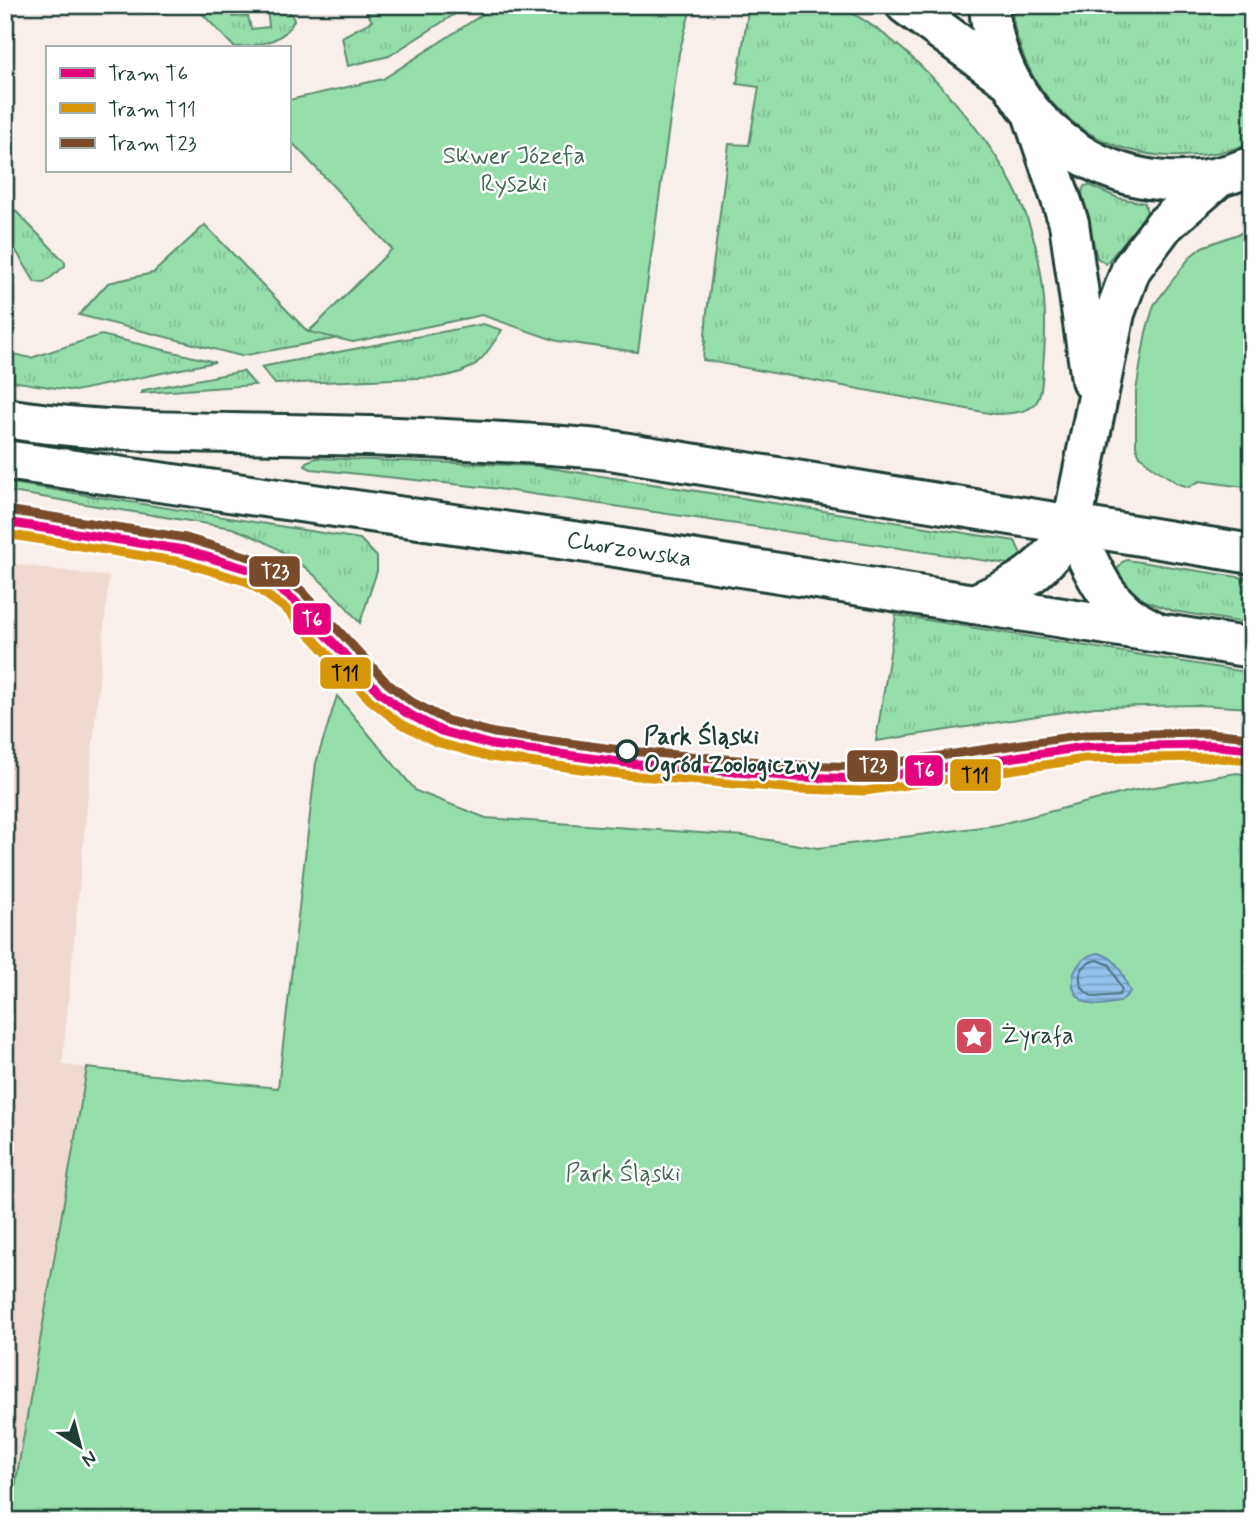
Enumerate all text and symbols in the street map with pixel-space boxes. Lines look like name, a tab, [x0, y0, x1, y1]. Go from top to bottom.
legend	[46, 46, 290, 172]
text: Tram T6	[108, 60, 188, 88]
text: Tram T11	[108, 96, 196, 124]
text: Tram T23	[108, 130, 197, 158]
park label: Skwer Józefa Ryszki	[443, 141, 585, 200]
street label: Chorzowska	[564, 525, 694, 575]
line badge: T23	[248, 555, 301, 588]
text: T23	[261, 560, 289, 585]
line badge: T6	[292, 602, 332, 636]
text: T6	[302, 608, 323, 633]
line badge: T11	[319, 656, 372, 690]
text: T11	[331, 662, 359, 687]
place label: Park Śląski Ogród Zoologiczny	[644, 721, 820, 782]
marker: Park Śląski Ogród Zoologiczny	[616, 740, 638, 762]
line badge: T23	[846, 749, 899, 783]
text: T23	[859, 754, 887, 779]
line badge: T6	[904, 754, 944, 787]
line badge: T11	[949, 758, 1002, 792]
text: T6	[914, 759, 935, 784]
text: T11	[961, 764, 989, 789]
place icon: Żyrafa	[953, 1015, 995, 1057]
place label: Żyrafa	[1001, 1021, 1074, 1052]
park label: Park Śląski	[566, 1158, 680, 1190]
north arrow	[46, 1410, 116, 1480]
text: N	[77, 1445, 102, 1472]

